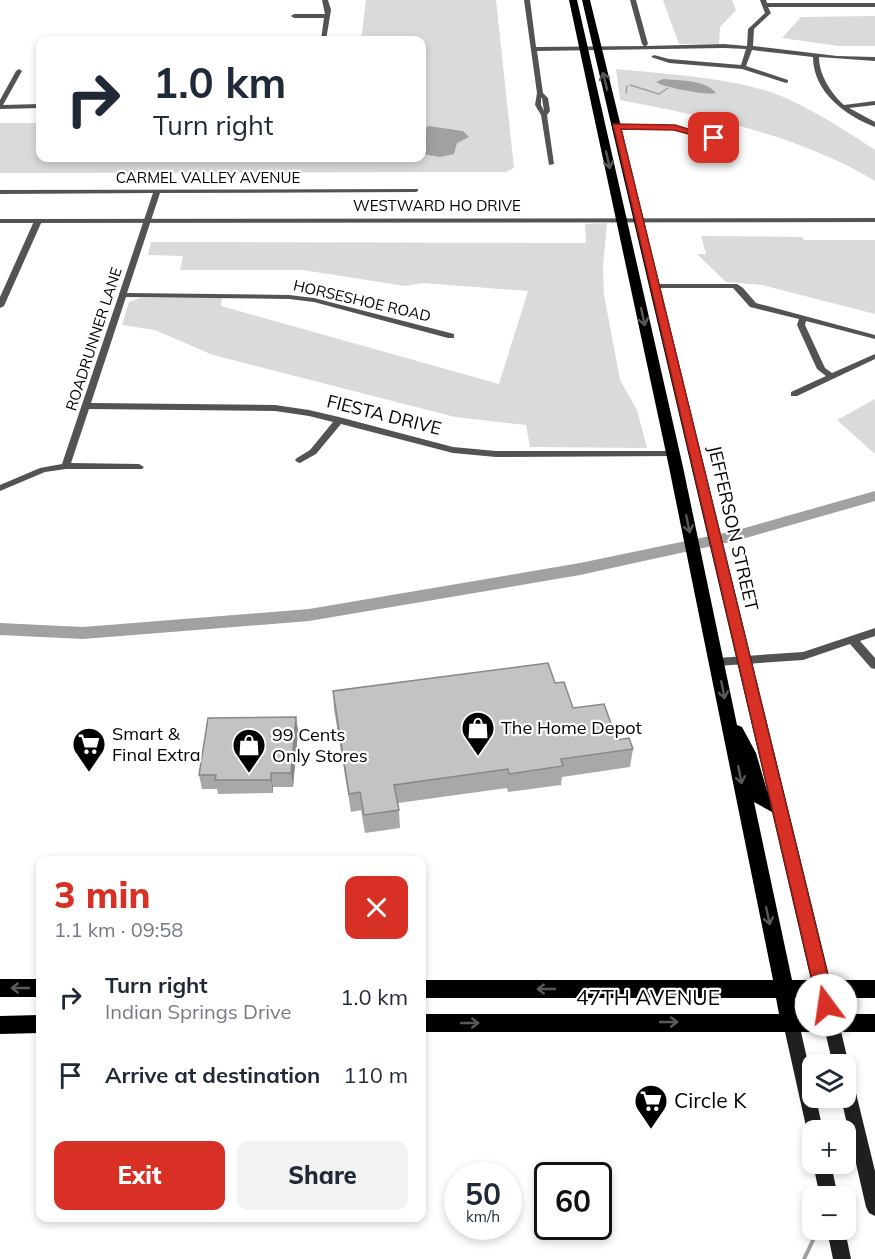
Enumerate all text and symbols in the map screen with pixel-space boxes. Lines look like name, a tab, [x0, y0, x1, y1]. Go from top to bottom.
text: 1.0 km	[153, 56, 286, 109]
icon: right	[54, 60, 132, 138]
one-way arrow	[598, 71, 610, 90]
text: Turn right	[153, 108, 273, 142]
pin	[688, 112, 739, 163]
icon: arrive	[697, 121, 730, 154]
one-way arrow	[603, 149, 614, 169]
street label: CARMEL VALLEY AVENUE	[116, 168, 300, 187]
street label: WESTWARD HO DRIVE	[353, 196, 521, 215]
street label: ROADRUNNER LANE	[61, 265, 126, 413]
street label: HORSESHOE ROAD	[292, 275, 433, 326]
one-way arrow	[638, 307, 649, 326]
street label: FIESTA DRIVE	[324, 389, 444, 440]
street label: JEFFERSON STREET	[703, 443, 764, 613]
one-way arrow	[683, 514, 694, 534]
one-way arrow	[718, 680, 729, 699]
shop icon: The Home Depot	[460, 710, 496, 757]
place label: The Home Depot	[501, 716, 642, 739]
place label: Smart & Final Extra	[112, 722, 201, 766]
place label: 99 Cents Only Stores	[272, 723, 368, 767]
supermarket icon: Smart & Final Extra	[71, 726, 107, 773]
shop icon: 99 Cents Only Stores	[231, 727, 267, 774]
one-way arrow	[735, 765, 746, 784]
text: 3 min	[54, 872, 150, 917]
button: close	[345, 876, 408, 939]
one-way arrow	[763, 906, 774, 925]
text: 1.1 km · 09:58	[54, 917, 183, 942]
text: Turn right	[105, 971, 208, 999]
position arrow	[794, 973, 858, 1037]
icon: right	[54, 981, 87, 1014]
one-way arrow	[11, 982, 31, 994]
text: 1.0 km	[340, 983, 408, 1011]
one-way arrow	[536, 983, 556, 995]
street label: 47TH AVENUE	[576, 984, 720, 1010]
text: Indian Springs Drive	[105, 999, 291, 1024]
one-way arrow	[658, 1016, 678, 1028]
one-way arrow	[460, 1017, 480, 1029]
map controls	[802, 1054, 856, 1240]
button: layers	[802, 1054, 856, 1108]
icon: arrive	[54, 1059, 87, 1092]
text: Arrive at destination	[105, 1061, 320, 1089]
text: 110 m	[343, 1061, 408, 1089]
supermarket icon: Circle K	[633, 1083, 669, 1130]
place label: Circle K	[674, 1087, 747, 1113]
button: +	[802, 1120, 856, 1174]
button: Exit	[54, 1141, 225, 1210]
button: Share	[237, 1141, 408, 1210]
speed limit sign: 60	[534, 1162, 612, 1240]
text: 50	[465, 1175, 501, 1213]
button: −	[802, 1186, 856, 1240]
text: km/h	[466, 1207, 500, 1226]

